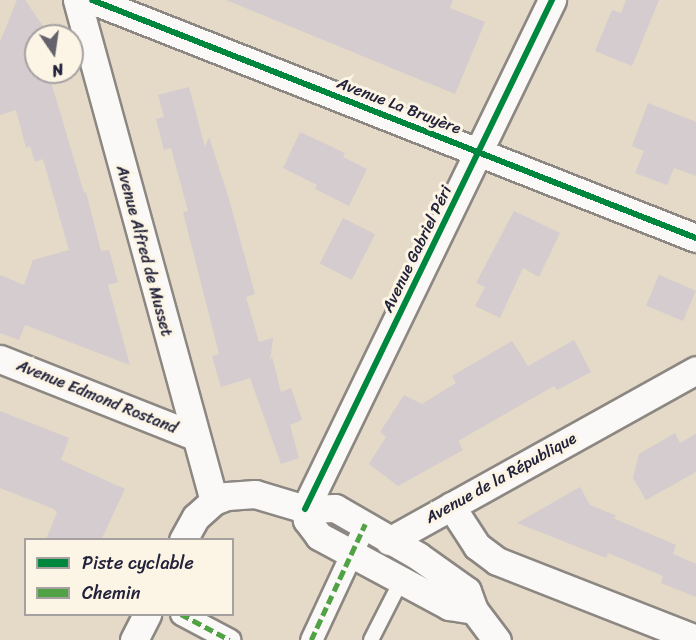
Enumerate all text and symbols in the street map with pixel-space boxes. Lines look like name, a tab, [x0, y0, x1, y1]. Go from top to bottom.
north arrow	[24, 24, 84, 84]
text: N	[49, 55, 66, 85]
street label: Avenue La Bruyère	[334, 74, 464, 138]
street label: Avenue Alfred de Musset	[112, 163, 176, 339]
street label: Avenue Gabriel Péri	[378, 183, 456, 315]
street label: Avenue Edmond Rostand	[14, 356, 180, 438]
street label: Avenue de la République	[422, 428, 580, 528]
legend	[24, 538, 234, 616]
text: Piste cyclable	[82, 547, 194, 579]
text: Chemin	[82, 577, 140, 609]

